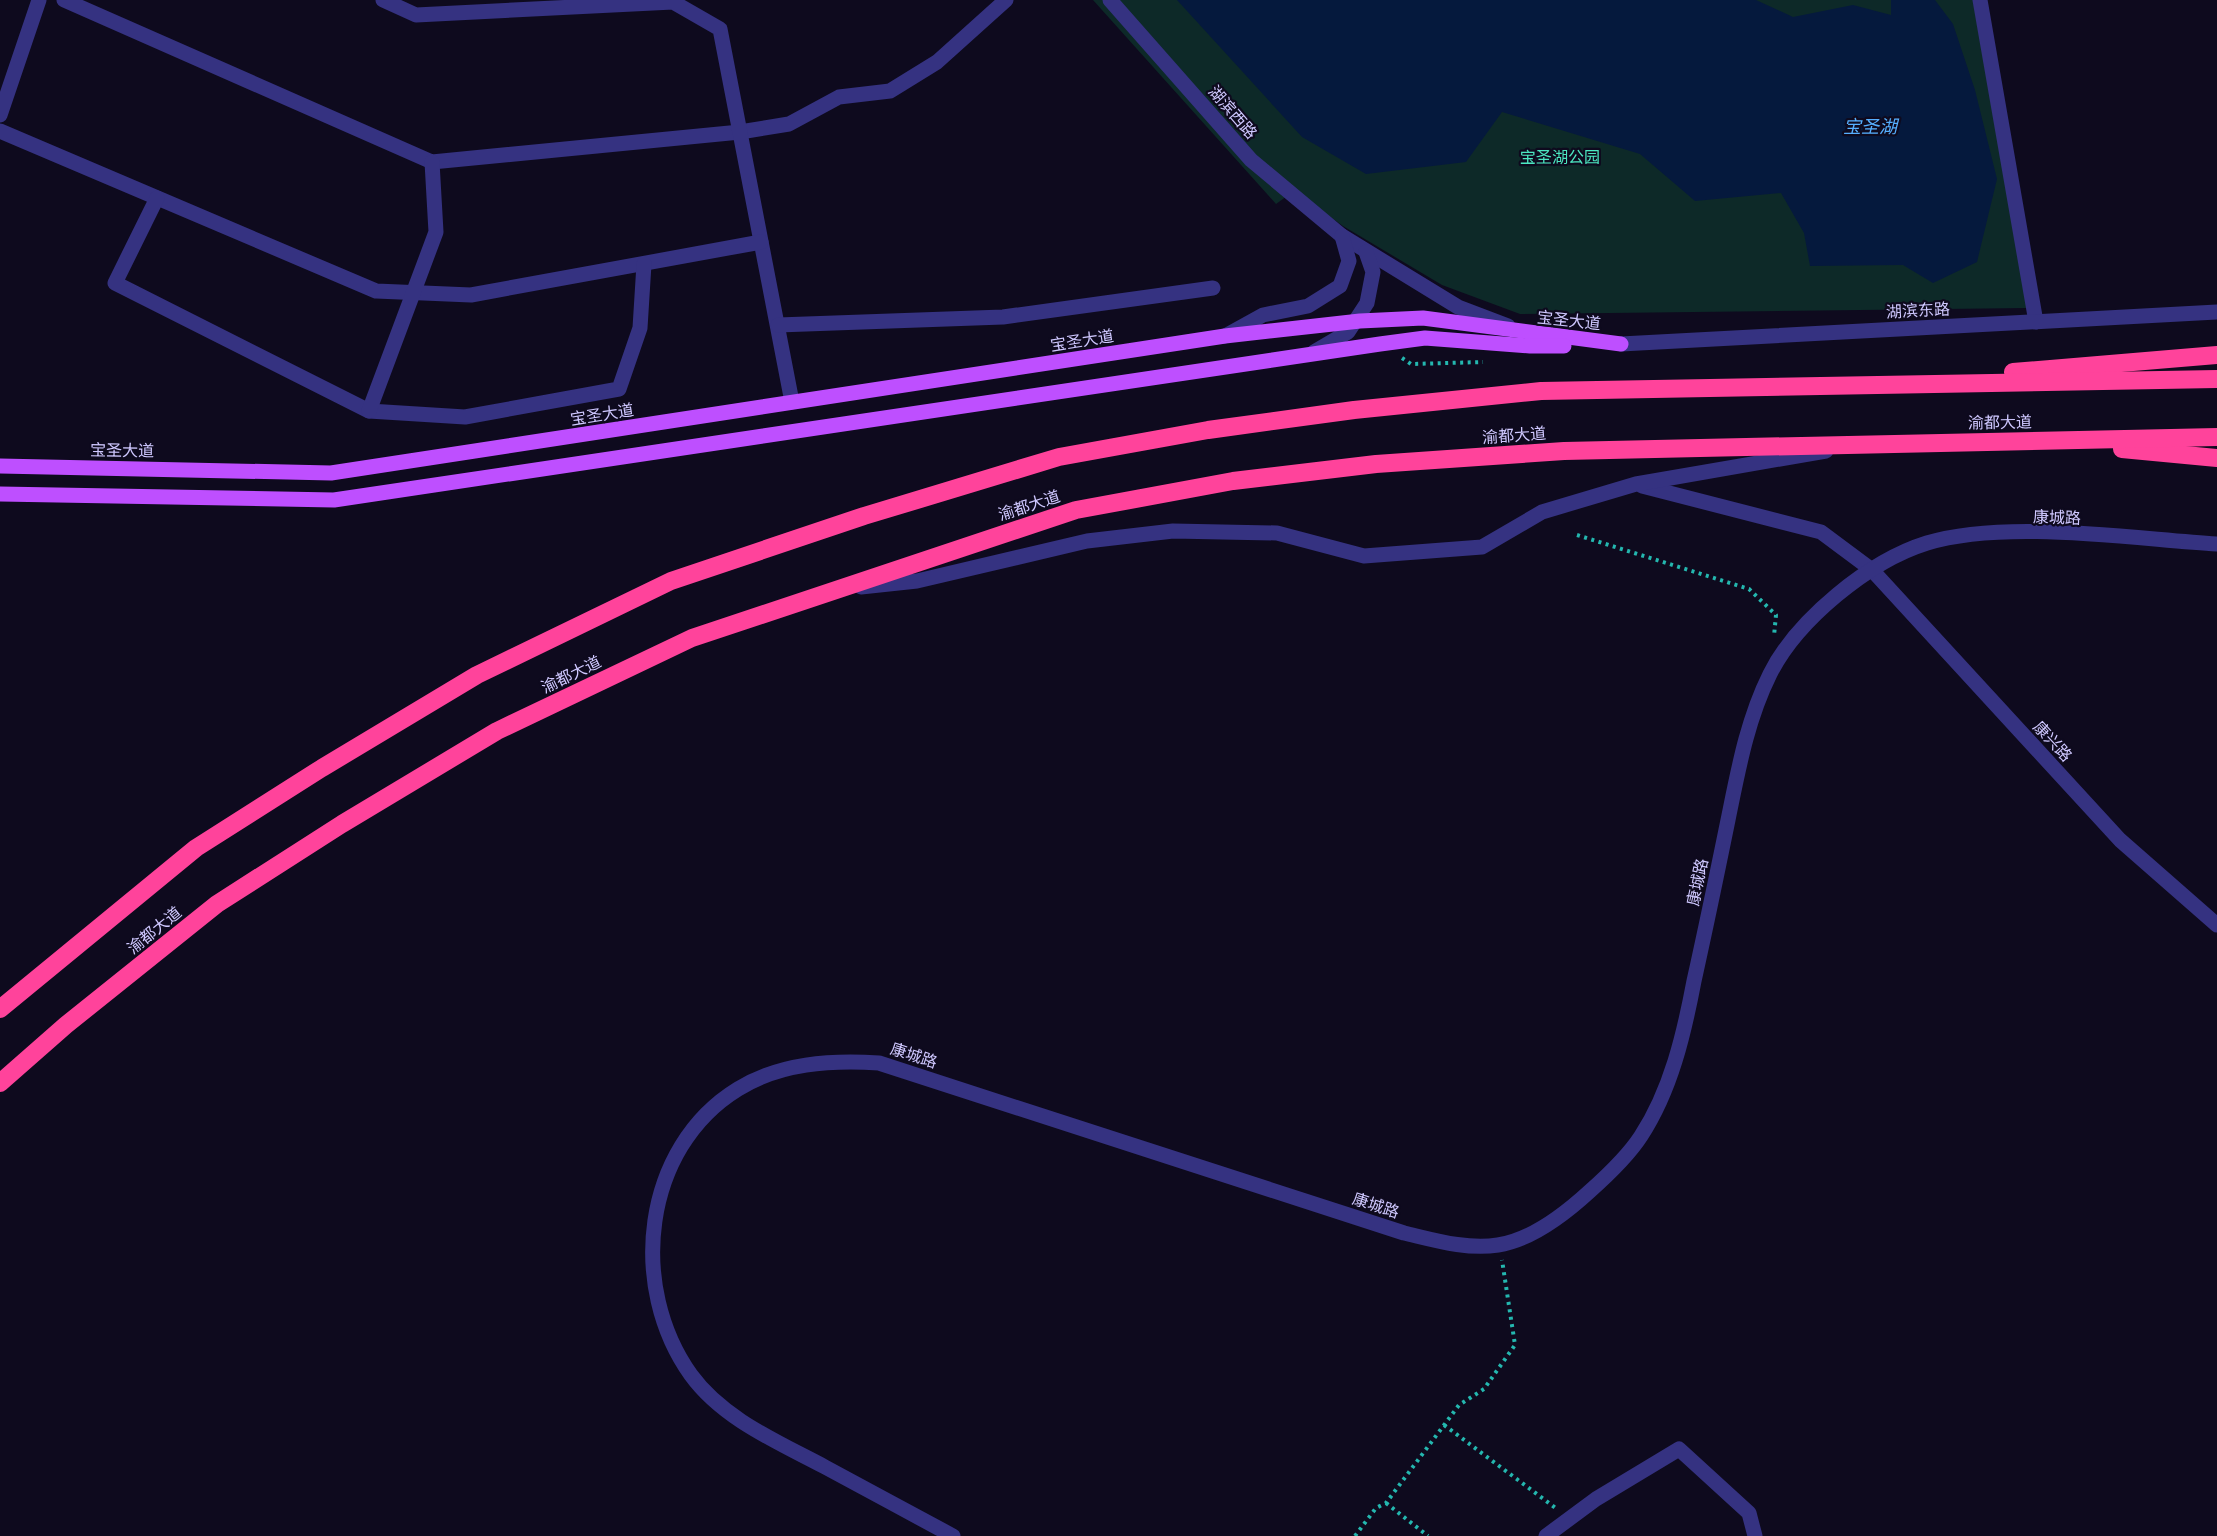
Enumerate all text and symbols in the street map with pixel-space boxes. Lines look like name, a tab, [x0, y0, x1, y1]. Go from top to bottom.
street label: 湖滨西路	[1204, 81, 1262, 143]
water label: 宝圣湖	[1843, 115, 1900, 138]
park label: 宝圣湖公园	[1520, 147, 1600, 167]
street label: 湖滨东路	[1886, 298, 1950, 322]
street label: 宝圣大道	[1536, 307, 1602, 333]
street label: 宝圣大道	[1049, 325, 1115, 355]
street label: 宝圣大道	[569, 399, 635, 429]
street label: 渝都大道	[1968, 411, 2032, 433]
street label: 渝都大道	[1481, 423, 1547, 447]
street label: 宝圣大道	[90, 439, 154, 461]
street label: 渝都大道	[995, 486, 1063, 524]
street label: 康城路	[2033, 506, 2081, 528]
street label: 渝都大道	[538, 651, 604, 697]
street label: 康兴路	[2029, 717, 2077, 765]
street label: 康城路	[1682, 856, 1712, 908]
street label: 渝都大道	[123, 902, 185, 958]
street label: 康城路	[888, 1038, 940, 1072]
street label: 康城路	[1350, 1188, 1402, 1222]

